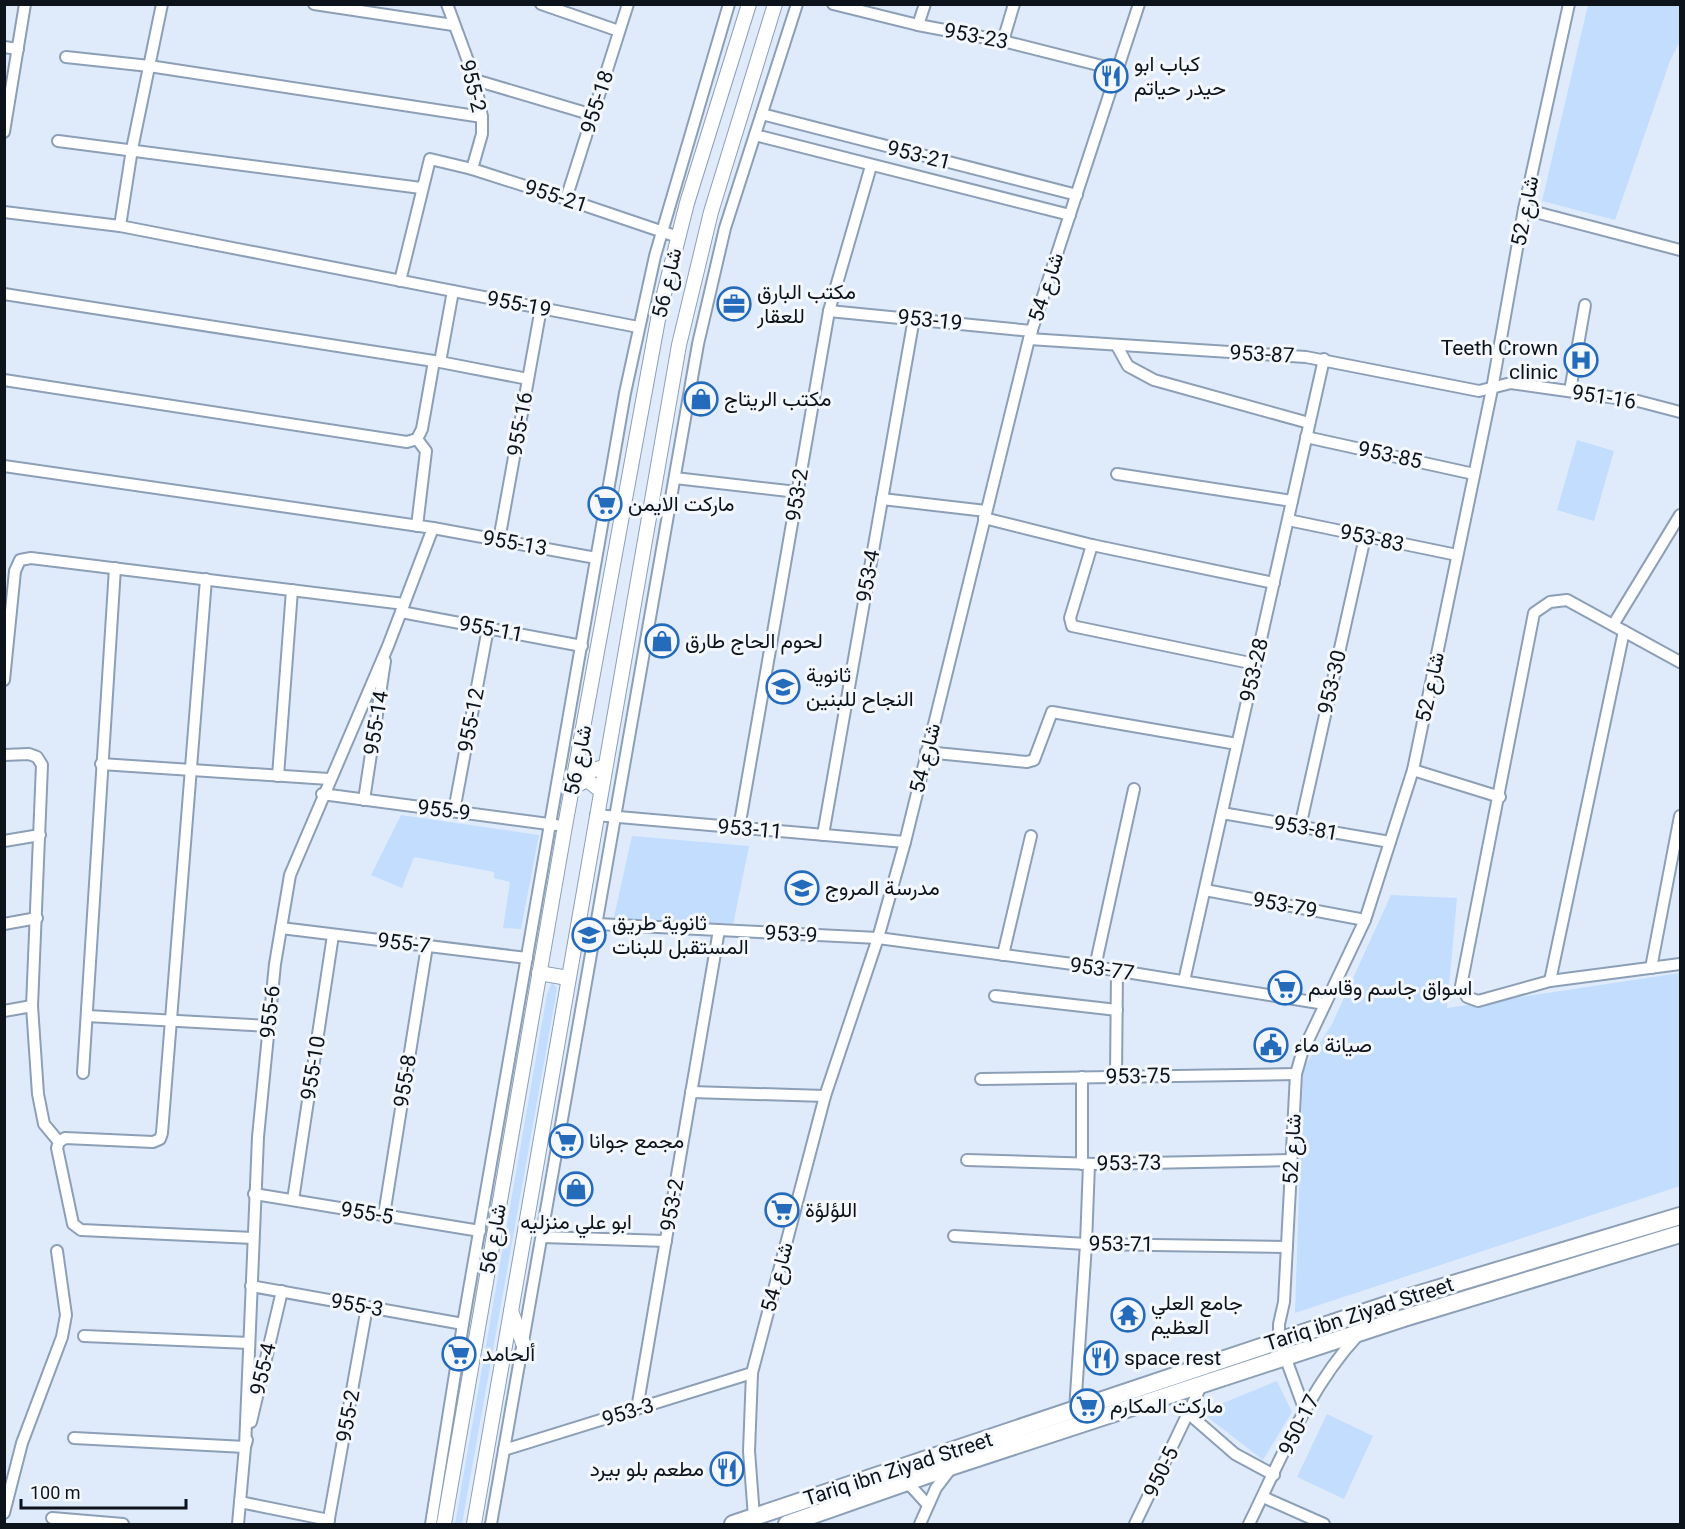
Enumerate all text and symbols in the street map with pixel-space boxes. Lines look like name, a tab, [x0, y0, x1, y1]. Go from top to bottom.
street label: 953-23	[942, 18, 1010, 54]
place label: كباب ابو حيدر حياتم	[1134, 52, 1226, 102]
street label: 955-2	[455, 57, 491, 115]
restaurant icon: كباب ابو حيدر حياتم	[1093, 58, 1129, 94]
street label: 955-18	[576, 67, 618, 137]
street label: 953-21	[885, 136, 953, 174]
street label: شارع 52	[1506, 174, 1546, 249]
street label: 955-21	[521, 175, 591, 217]
street label: شارع 56	[647, 246, 689, 321]
street label: شارع 54	[1024, 249, 1070, 325]
place label: مكتب البارق للعقار	[756, 280, 856, 329]
street label: 955-19	[485, 286, 553, 322]
office icon: مكتب البارق للعقار	[716, 286, 752, 322]
street label: 953-19	[897, 305, 963, 335]
place label: Teeth Crown clinic	[1441, 336, 1558, 384]
street label: 953-87	[1229, 340, 1295, 368]
hospital icon: Teeth Crown clinic	[1563, 342, 1599, 378]
street label: 951-16	[1570, 380, 1638, 414]
shop icon: مكتب الريتاج	[683, 381, 719, 417]
place label: مكتب الريتاج	[724, 387, 831, 413]
street label: 955-16	[503, 390, 537, 458]
street label: 953-85	[1356, 437, 1424, 473]
street label: 953-2	[781, 467, 813, 523]
supermarket icon: ماركت الايمن	[587, 486, 623, 522]
place label: ماركت الايمن	[628, 492, 735, 517]
street label: 953-83	[1338, 520, 1406, 556]
street label: 955-13	[481, 526, 549, 560]
street label: 953-4	[852, 548, 884, 604]
street label: 955-11	[457, 611, 525, 647]
shop icon: لحوم الحاج طارق	[644, 623, 680, 659]
place label: لحوم الحاج طارق	[685, 629, 823, 655]
street label: 953-28	[1235, 636, 1273, 704]
street label: 953-30	[1313, 648, 1351, 716]
street label: شارع 52	[1411, 650, 1451, 725]
place label: ثانوية النجاح للبنين	[806, 663, 914, 713]
school or university icon: ثانوية النجاح للبنين	[765, 669, 801, 705]
street label: 955-12	[453, 686, 489, 754]
street label: 955-14	[359, 689, 393, 757]
street label: شارع 54	[905, 721, 947, 796]
street label: شارع 56	[559, 723, 599, 798]
street label: 955-9	[416, 795, 472, 825]
street label: 953-81	[1272, 811, 1340, 845]
street label: 953-11	[717, 814, 783, 844]
school or university icon: مدرسة المروج	[784, 870, 820, 906]
place label: مدرسة المروج	[825, 876, 940, 902]
street label: 953-79	[1251, 887, 1319, 923]
place label: ثانوية طريق المستقبل للبنات	[612, 911, 749, 959]
school or university icon: ثانوية طريق المستقبل للبنات	[571, 917, 607, 953]
street label: 953-9	[764, 921, 818, 947]
street label: 955-7	[376, 928, 432, 958]
street label: 953-77	[1068, 953, 1136, 985]
supermarket icon: اسواق جاسم وقاسم	[1267, 970, 1303, 1006]
place label: اسواق جاسم وقاسم	[1308, 976, 1472, 1002]
street label: 955-6	[255, 984, 285, 1040]
public building icon: صيانة ماء	[1253, 1027, 1289, 1063]
place label: صيانة ماء	[1294, 1033, 1372, 1057]
street label: 955-10	[296, 1034, 330, 1102]
street label: 955-8	[389, 1053, 421, 1109]
street label: 953-75	[1105, 1063, 1171, 1089]
street label: شارع 52	[1278, 1113, 1308, 1185]
supermarket icon: مجمع جوانا	[548, 1123, 584, 1159]
place label: مجمع جوانا	[589, 1129, 684, 1155]
street label: 953-73	[1096, 1150, 1162, 1176]
shop icon: ابو علي منزليه	[558, 1171, 594, 1207]
street label: 953-2	[656, 1177, 688, 1233]
supermarket icon: اللؤلؤة	[764, 1192, 800, 1228]
street label: 955-5	[339, 1197, 395, 1229]
place label: اللؤلؤة	[805, 1198, 857, 1223]
street label: شارع 56	[475, 1202, 513, 1276]
place label: ابو علي منزليه	[520, 1210, 632, 1239]
street label: 953-71	[1088, 1231, 1154, 1257]
street label: شارع 54	[756, 1240, 800, 1315]
street label: Tariq ibn Ziyad Street	[1262, 1272, 1457, 1356]
street label: 955-3	[329, 1289, 385, 1321]
place label: جامع العلي العظيم	[1151, 1291, 1243, 1341]
temple icon: جامع العلي العظيم	[1110, 1297, 1146, 1333]
supermarket icon: ألحامد	[441, 1336, 477, 1372]
street label: 955-4	[245, 1340, 281, 1398]
restaurant icon: space rest	[1083, 1340, 1119, 1376]
place label: ألحامد	[482, 1342, 535, 1366]
place label: space rest	[1124, 1346, 1221, 1370]
street label: 955-2	[332, 1388, 364, 1444]
supermarket icon: ماركت المكارم	[1069, 1388, 1105, 1424]
street label: 950-17	[1274, 1391, 1324, 1459]
street label: 953-3	[599, 1393, 657, 1431]
place label: ماركت المكارم	[1110, 1394, 1223, 1420]
street label: Tariq ibn Ziyad Street	[801, 1427, 996, 1511]
street label: 950-5	[1139, 1443, 1183, 1501]
restaurant icon: مطعم بلو بيرد	[709, 1451, 745, 1487]
place label: مطعم بلو بيرد	[590, 1457, 704, 1483]
scale bar	[21, 1472, 186, 1510]
text: 100 m	[30, 1482, 81, 1503]

